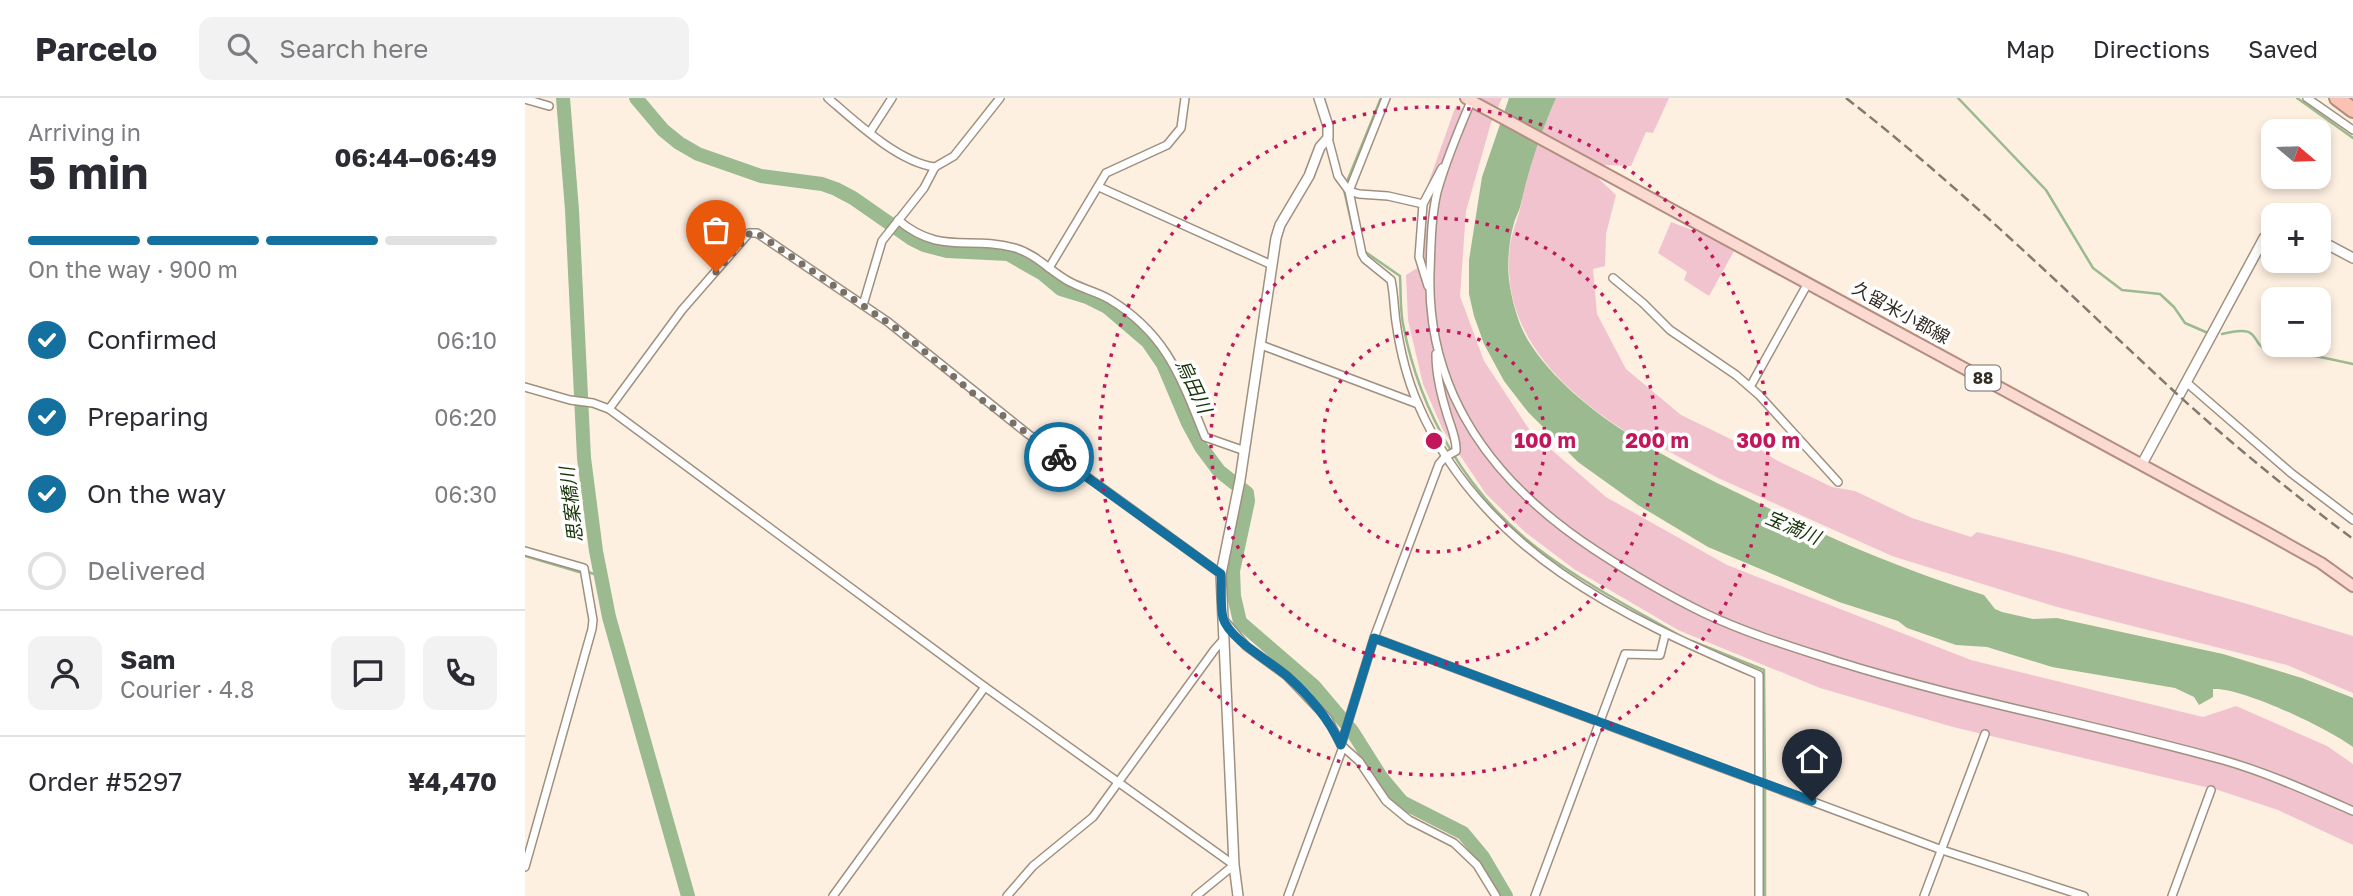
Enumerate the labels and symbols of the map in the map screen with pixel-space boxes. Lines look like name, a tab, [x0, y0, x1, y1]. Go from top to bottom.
north arrow	[2261, 119, 2331, 189]
pin	[686, 200, 746, 272]
street label: 久留米小郡線	[1849, 276, 1954, 348]
water label: 烏田川	[1172, 355, 1218, 418]
road number: 88	[1965, 366, 2001, 390]
courier	[1024, 422, 1094, 492]
text: 100 m	[1514, 427, 1576, 453]
text: 200 m	[1625, 427, 1689, 453]
text: 300 m	[1736, 427, 1800, 453]
centre of rings	[1422, 429, 1446, 453]
water label: 思案橋川	[554, 464, 587, 544]
water label: 宝満川	[1762, 505, 1826, 549]
pin	[1782, 729, 1842, 801]

